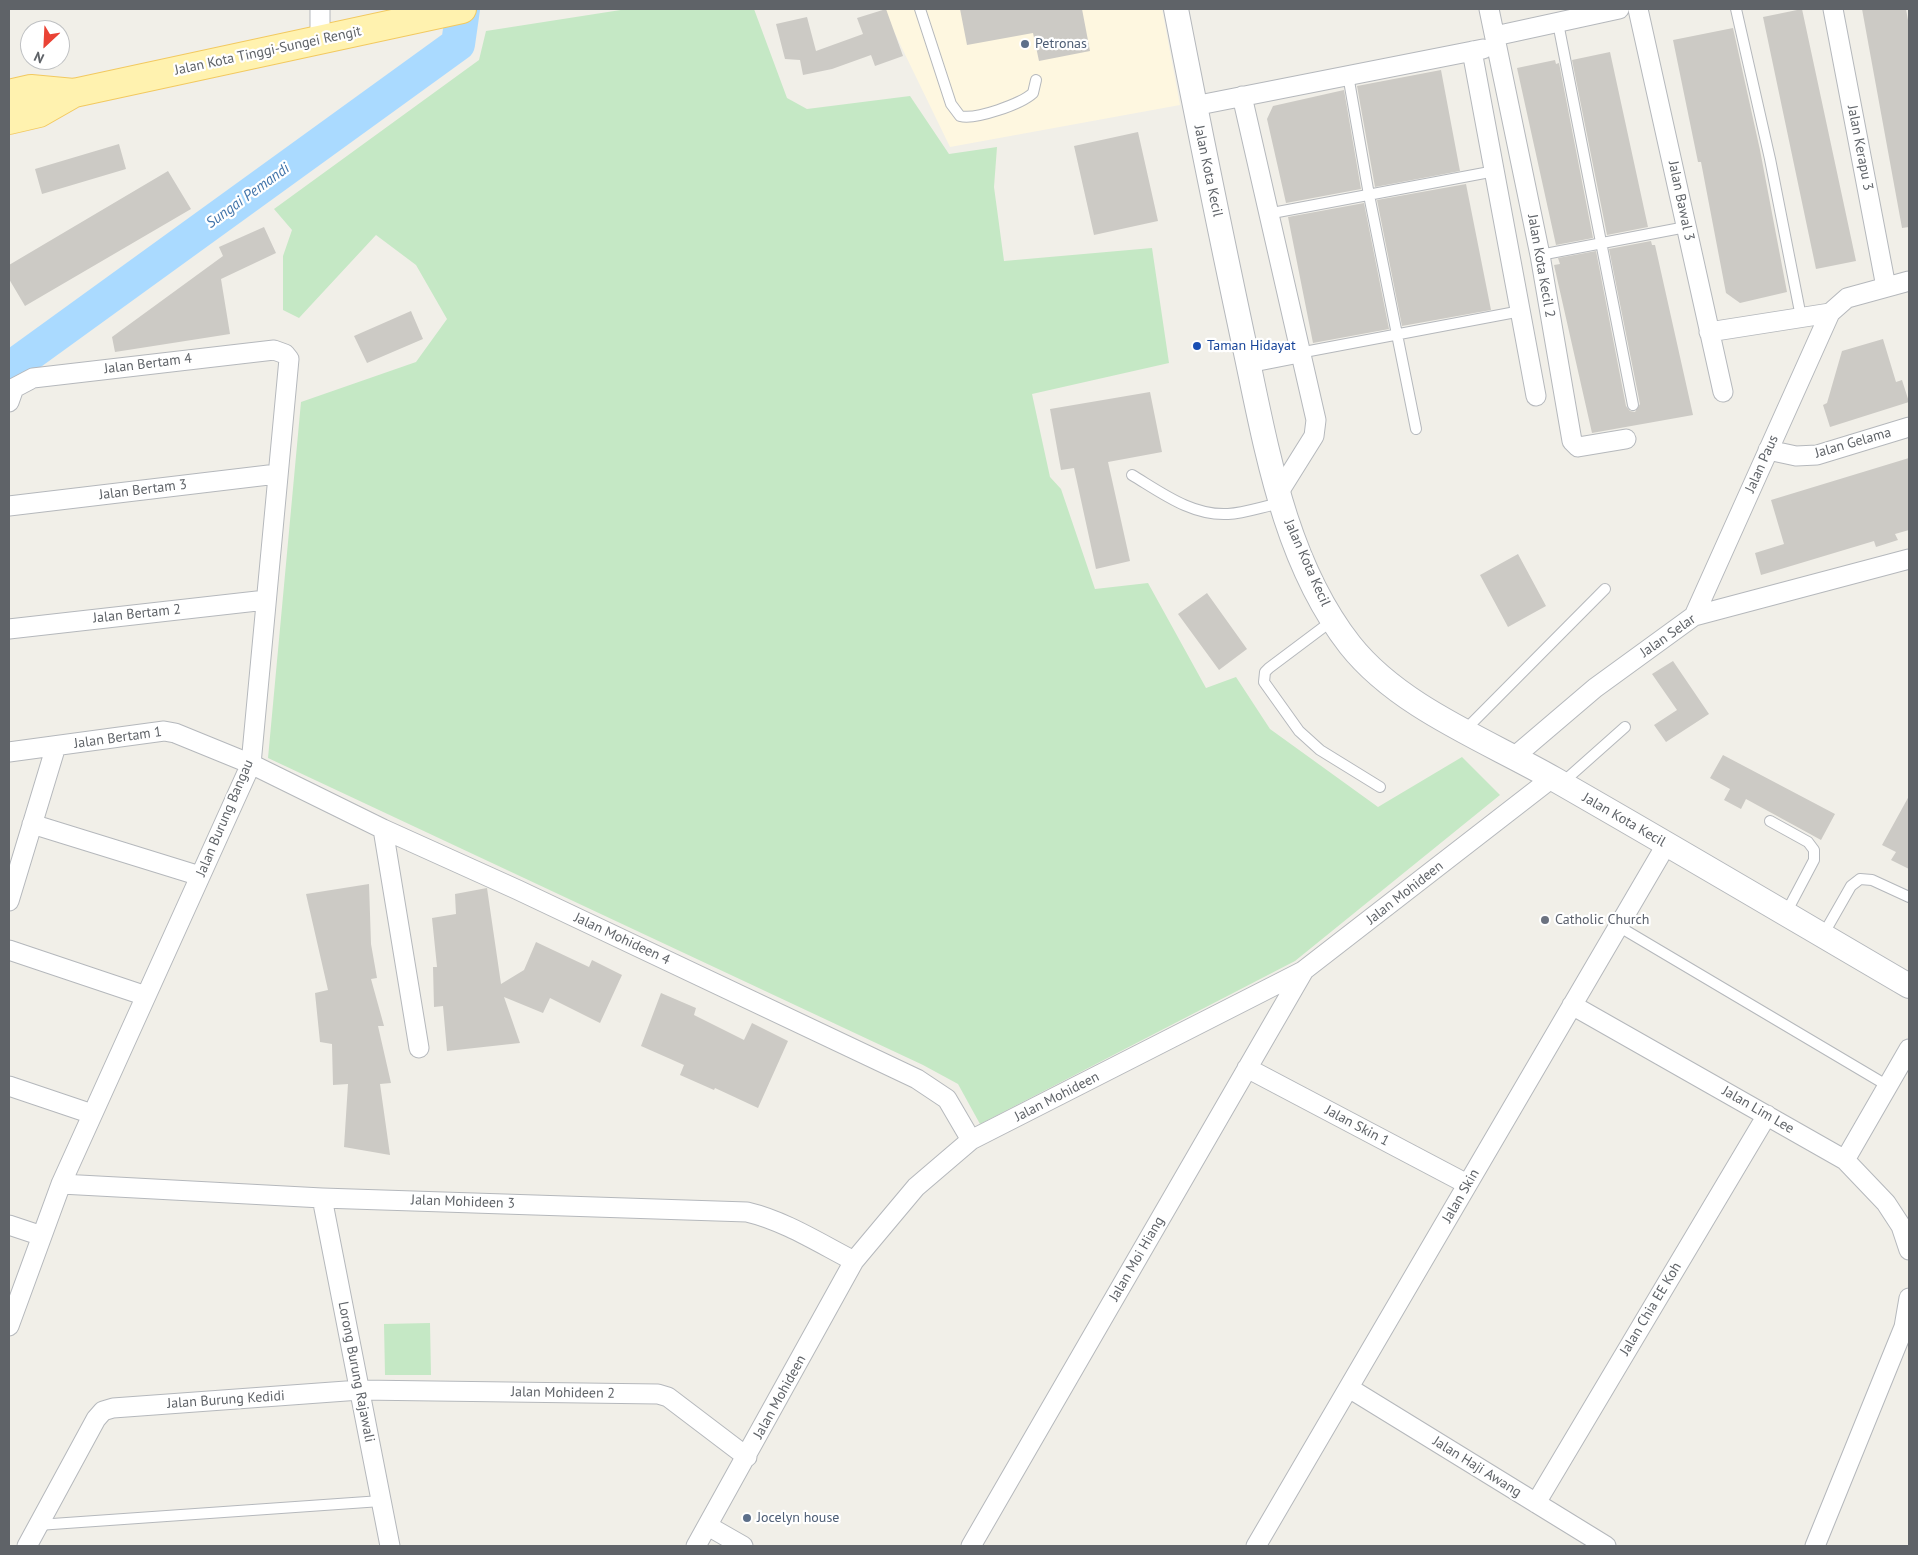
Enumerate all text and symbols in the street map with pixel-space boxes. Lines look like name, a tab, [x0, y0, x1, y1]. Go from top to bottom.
north arrow	[20, 20, 70, 70]
street label: Jalan Kota Tinggi-Sungei Rengit	[173, 23, 363, 79]
place label: Petronas	[1035, 36, 1087, 52]
marker: Petronas	[1019, 38, 1031, 50]
text: N	[31, 48, 47, 68]
street label: Jalan Kerapu 3	[1843, 104, 1877, 192]
street label: Jalan Kota Kecil	[1190, 124, 1226, 218]
water label: Sungai Pemandi	[203, 160, 293, 232]
street label: Jalan Bawal 3	[1664, 160, 1698, 242]
street label: Jalan Kota Kecil 2	[1524, 213, 1558, 319]
place label: Taman Hidayat	[1207, 338, 1296, 354]
marker: Taman Hidayat	[1191, 340, 1203, 352]
street label: Jalan Bertam 4	[103, 350, 193, 378]
street label: Jalan Gelama	[1813, 424, 1893, 462]
street label: Jalan Paus	[1742, 433, 1782, 495]
street label: Jalan Bertam 3	[98, 476, 188, 504]
street label: Jalan Kota Kecil	[1280, 517, 1334, 609]
street label: Jalan Bertam 2	[92, 601, 182, 627]
street label: Jalan Selar	[1637, 611, 1699, 661]
street label: Jalan Bertam 1	[73, 724, 163, 752]
street label: Jalan Burung Bangau	[193, 757, 257, 879]
street label: Jalan Kota Kecil	[1579, 789, 1669, 851]
street label: Jalan Mohideen	[1363, 858, 1447, 928]
street label: Jalan Mohideen 4	[571, 909, 673, 969]
place label: Catholic Church	[1555, 912, 1649, 928]
marker: Catholic Church	[1539, 914, 1551, 926]
street label: Jalan Mohideen	[1012, 1068, 1102, 1126]
street label: Jalan Lim Lee	[1719, 1083, 1797, 1137]
street label: Jalan Skin 1	[1322, 1102, 1392, 1150]
street label: Jalan Skin	[1439, 1166, 1483, 1226]
street label: Jalan Mohideen 3	[411, 1192, 515, 1212]
street label: Jalan Moi Hiang	[1106, 1214, 1168, 1304]
street label: Jalan Chia EE Koh	[1617, 1260, 1685, 1358]
street label: Lorong Burung Rajawali	[334, 1300, 378, 1444]
street label: Jalan Mohideen	[750, 1352, 810, 1442]
street label: Jalan Mohideen 2	[511, 1384, 615, 1402]
street label: Jalan Burung Kedidi	[167, 1388, 285, 1412]
street label: Jalan Haji Awang	[1430, 1433, 1524, 1501]
place label: Jocelyn house	[757, 1510, 839, 1526]
marker: Jocelyn house	[741, 1512, 753, 1524]

